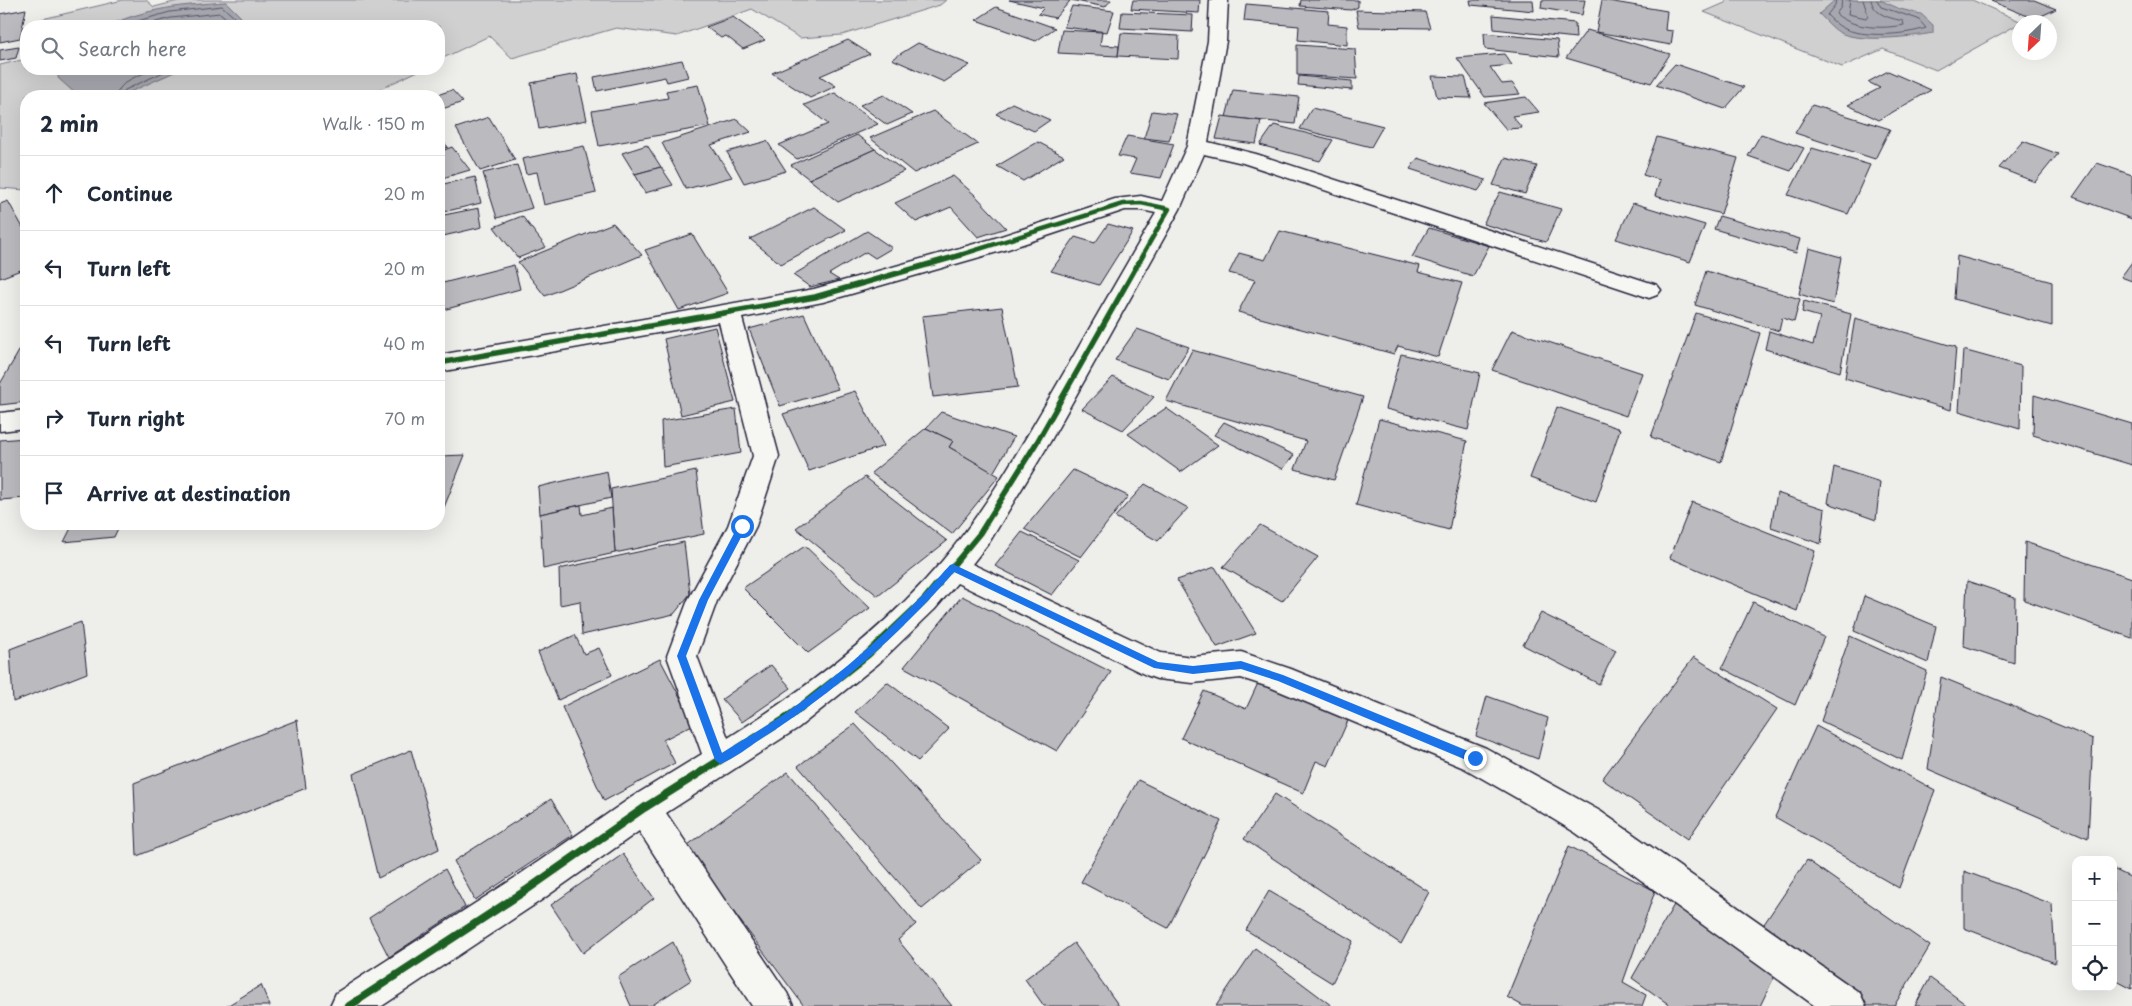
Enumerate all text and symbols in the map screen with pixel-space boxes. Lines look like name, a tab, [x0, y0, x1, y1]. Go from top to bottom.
north arrow	[2012, 15, 2057, 60]
search box	[20, 20, 445, 75]
icon: search	[38, 34, 66, 62]
text: Search here	[78, 34, 187, 62]
text: 2 min	[40, 107, 99, 139]
text: Walk · 150 m	[322, 111, 425, 135]
icon: ahead	[40, 179, 68, 207]
text: Continue	[87, 179, 173, 207]
text: 20 m	[384, 181, 425, 205]
icon: left	[40, 254, 68, 282]
text: Turn left	[87, 254, 171, 282]
text: 20 m	[384, 256, 425, 280]
icon: left	[40, 329, 68, 357]
text: Turn left	[87, 329, 171, 357]
text: 40 m	[383, 331, 425, 355]
icon: right	[40, 404, 68, 432]
text: Turn right	[87, 404, 185, 432]
text: 70 m	[385, 406, 425, 430]
icon: arrive	[40, 479, 68, 507]
text: Arrive at destination	[87, 479, 291, 507]
route start	[731, 515, 754, 538]
route end	[1464, 747, 1487, 770]
map controls	[2072, 856, 2117, 991]
button: +	[2072, 856, 2117, 901]
button: −	[2072, 901, 2117, 946]
button: locate	[2072, 946, 2117, 991]

